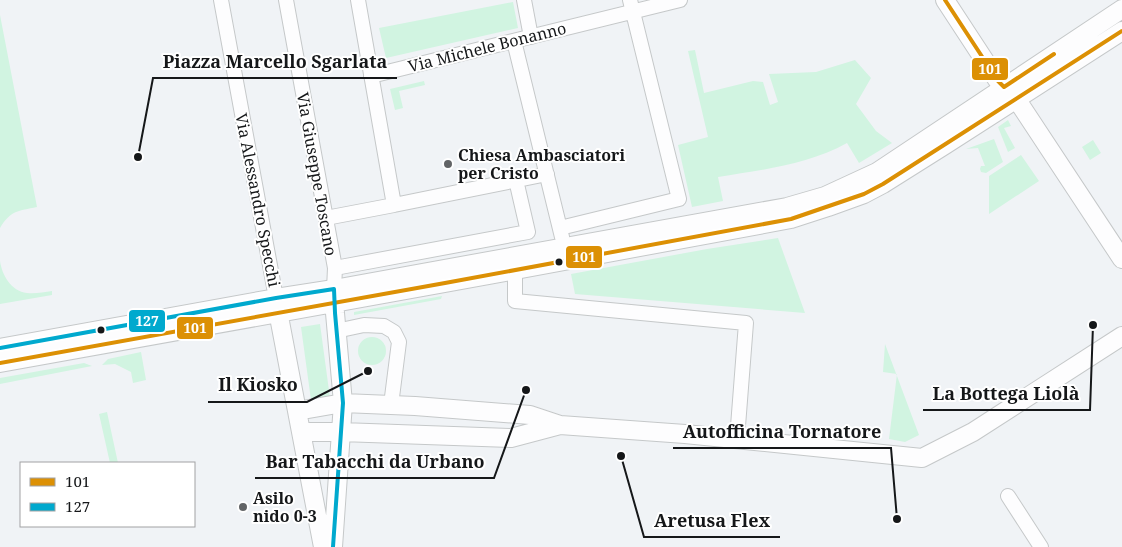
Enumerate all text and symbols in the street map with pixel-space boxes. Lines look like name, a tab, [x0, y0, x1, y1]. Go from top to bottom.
street label: Via Michele Bonanno	[406, 17, 568, 77]
callout: Piazza Marcello Sgarlata	[153, 45, 397, 78]
text: Piazza Marcello Sgarlata	[163, 49, 388, 73]
line badge: 101	[971, 57, 1009, 81]
text: 101	[978, 59, 1002, 78]
street label: Via Giuseppe Toscano	[292, 90, 342, 258]
street label: Via Alessandro Specchi	[230, 111, 286, 289]
place label: Chiesa Ambasciatori per Cristo	[458, 144, 625, 184]
marker: Chiesa Ambasciatori per Cristo	[442, 158, 454, 170]
line badge: 101	[565, 245, 603, 269]
text: 101	[572, 247, 596, 266]
unlabelled marker	[554, 257, 564, 267]
line badge: 127	[128, 309, 166, 333]
text: 127	[135, 311, 159, 330]
line badge: 101	[176, 316, 214, 340]
text: 101	[183, 318, 207, 337]
unlabelled marker	[96, 325, 106, 335]
callout: Il Kiosko	[208, 369, 307, 402]
text: Il Kiosko	[218, 372, 298, 396]
callout: La Bottega Liolà	[923, 377, 1090, 410]
text: La Bottega Liolà	[932, 381, 1080, 405]
callout: Autofficina Tornatore	[673, 415, 891, 448]
text: Autofficina Tornatore	[683, 419, 881, 443]
callout: Bar Tabacchi da Urbano	[255, 445, 494, 478]
text: Bar Tabacchi da Urbano	[265, 449, 485, 473]
legend	[20, 462, 195, 527]
text: 101	[65, 471, 90, 491]
place label: Asilo nido 0-3	[253, 487, 317, 527]
text: 127	[65, 496, 90, 516]
marker: Asilo nido 0-3	[237, 501, 249, 513]
callout: Aretusa Flex	[644, 504, 780, 537]
text: Aretusa Flex	[654, 508, 770, 532]

